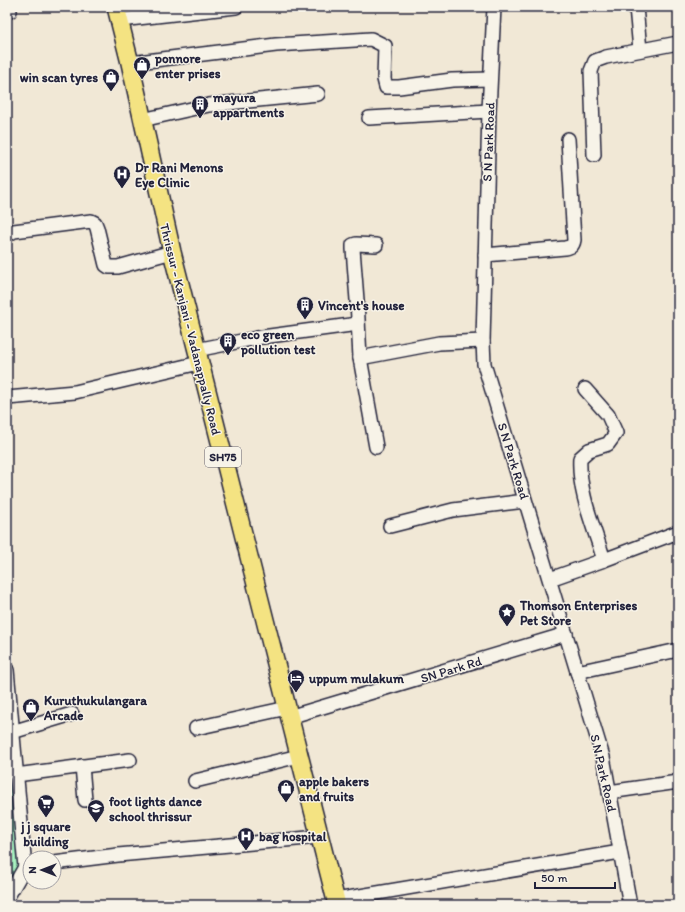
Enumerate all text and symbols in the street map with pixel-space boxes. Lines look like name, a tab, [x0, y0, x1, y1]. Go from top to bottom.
place label: ponnore enter prises	[154, 51, 221, 82]
shop icon: ponnore enter prises	[132, 55, 152, 80]
shop icon: win scan tyres	[101, 67, 121, 92]
place label: win scan tyres	[20, 70, 98, 86]
place label: mayura appartments	[212, 90, 284, 121]
building icon: mayura appartments	[190, 94, 210, 119]
street label: S N Park Road	[480, 102, 497, 182]
place label: Dr Rani Menons Eye Clinic	[135, 160, 223, 191]
hospital icon: Dr Rani Menons Eye Clinic	[112, 164, 132, 189]
street label: Thrissur - Kanjani - Vadanappally Road	[157, 222, 224, 436]
building icon: Vincent's house	[295, 295, 315, 320]
place label: Vincent's house	[318, 298, 405, 313]
place label: eco green pollution test	[240, 327, 316, 358]
building icon: eco green pollution test	[218, 331, 238, 356]
street label: S N Park Road	[495, 421, 532, 501]
road number: SH75	[205, 447, 241, 467]
place label: Thomson Enterprises Pet Store	[519, 598, 637, 628]
place icon: Thomson Enterprises Pet Store	[497, 602, 517, 627]
street label: SN Park Rd	[419, 653, 483, 686]
hotel icon: uppum mulakum	[286, 668, 306, 693]
place label: uppum mulakum	[308, 671, 404, 687]
place label: Kuruthukulangara Arcade	[43, 693, 147, 723]
shop icon: Kuruthukulangara Arcade	[21, 697, 41, 722]
street label: S N Park Road	[587, 733, 620, 813]
place label: apple bakers and fruits	[299, 774, 369, 804]
shop icon: apple bakers and fruits	[276, 778, 296, 803]
supermarket icon: j j square building	[36, 793, 56, 818]
place label: foot lights dance school thrissur	[109, 794, 202, 824]
school or university icon: foot lights dance school thrissur	[86, 798, 106, 823]
place label: j j square building	[20, 819, 71, 850]
hospital icon: bag hospital	[236, 826, 256, 851]
place label: bag hospital	[259, 829, 327, 845]
north arrow	[22, 850, 62, 890]
scale bar	[535, 864, 615, 890]
text: N	[26, 866, 39, 874]
text: 50 m	[541, 871, 567, 885]

